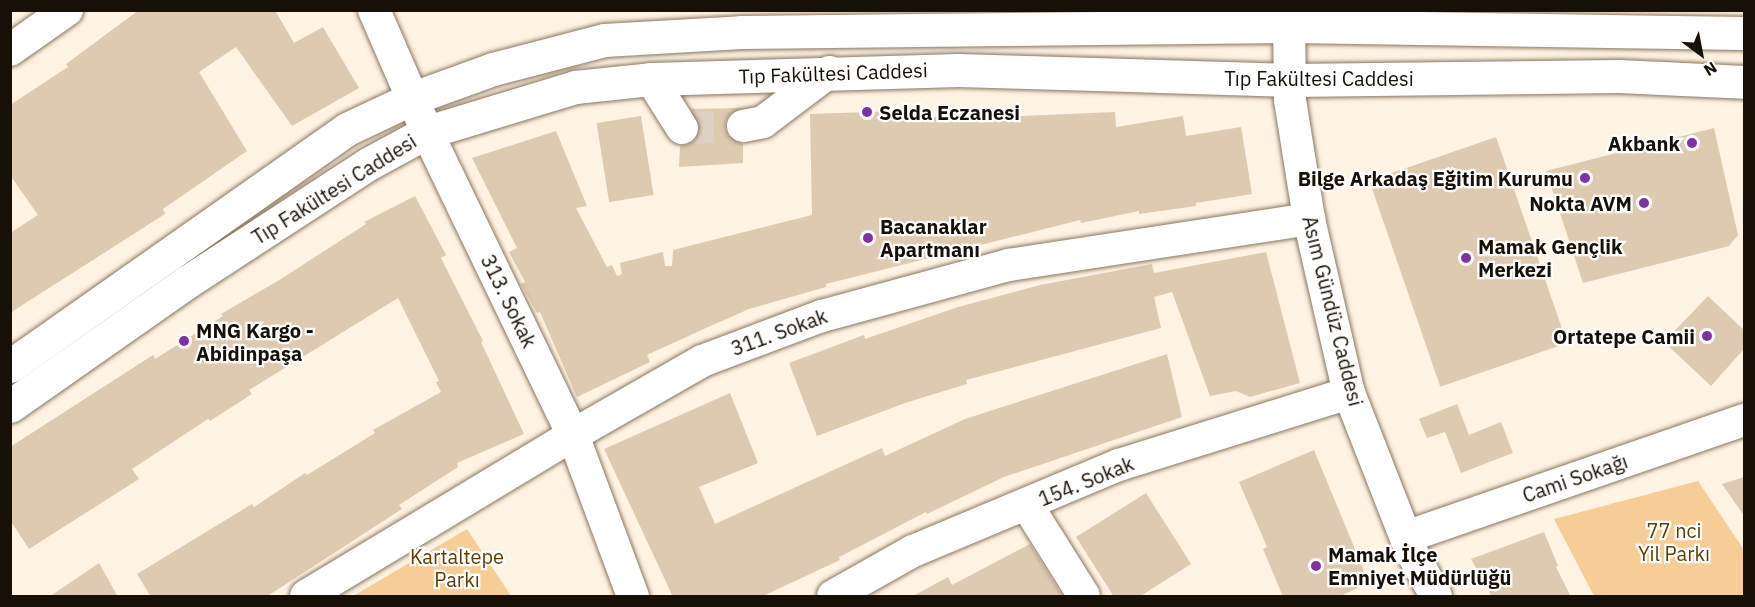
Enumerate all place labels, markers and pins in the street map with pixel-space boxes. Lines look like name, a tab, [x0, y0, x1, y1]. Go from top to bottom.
place label: Selda Eczanesi	[879, 100, 1020, 124]
marker: Selda Eczanesi	[860, 105, 874, 119]
place label: Akbank	[1608, 131, 1680, 155]
marker: Akbank	[1685, 136, 1699, 150]
place label: Bilge Arkadaş Eğitim Kurumu	[1298, 166, 1573, 190]
marker: Bilge Arkadaş Eğitim Kurumu	[1578, 171, 1592, 185]
place label: Nokta AVM	[1529, 191, 1632, 215]
marker: Nokta AVM	[1637, 196, 1651, 210]
place label: Bacanaklar Apartmanı	[880, 214, 987, 261]
marker: Bacanaklar Apartmanı	[861, 231, 875, 245]
place label: Mamak Gençlik Merkezi	[1478, 234, 1622, 281]
marker: Mamak Gençlik Merkezi	[1459, 251, 1473, 265]
place label: MNG Kargo - Abidinpaşa	[196, 318, 314, 365]
place label: Ortatepe Camii	[1553, 324, 1695, 348]
marker: Ortatepe Camii	[1700, 329, 1714, 343]
marker: MNG Kargo - Abidinpaşa	[177, 334, 191, 348]
place label: Mamak İlçe Emniyet Müdürlüğü	[1328, 542, 1511, 589]
marker: Mamak İlçe Emniyet Müdürlüğü	[1309, 559, 1323, 573]

